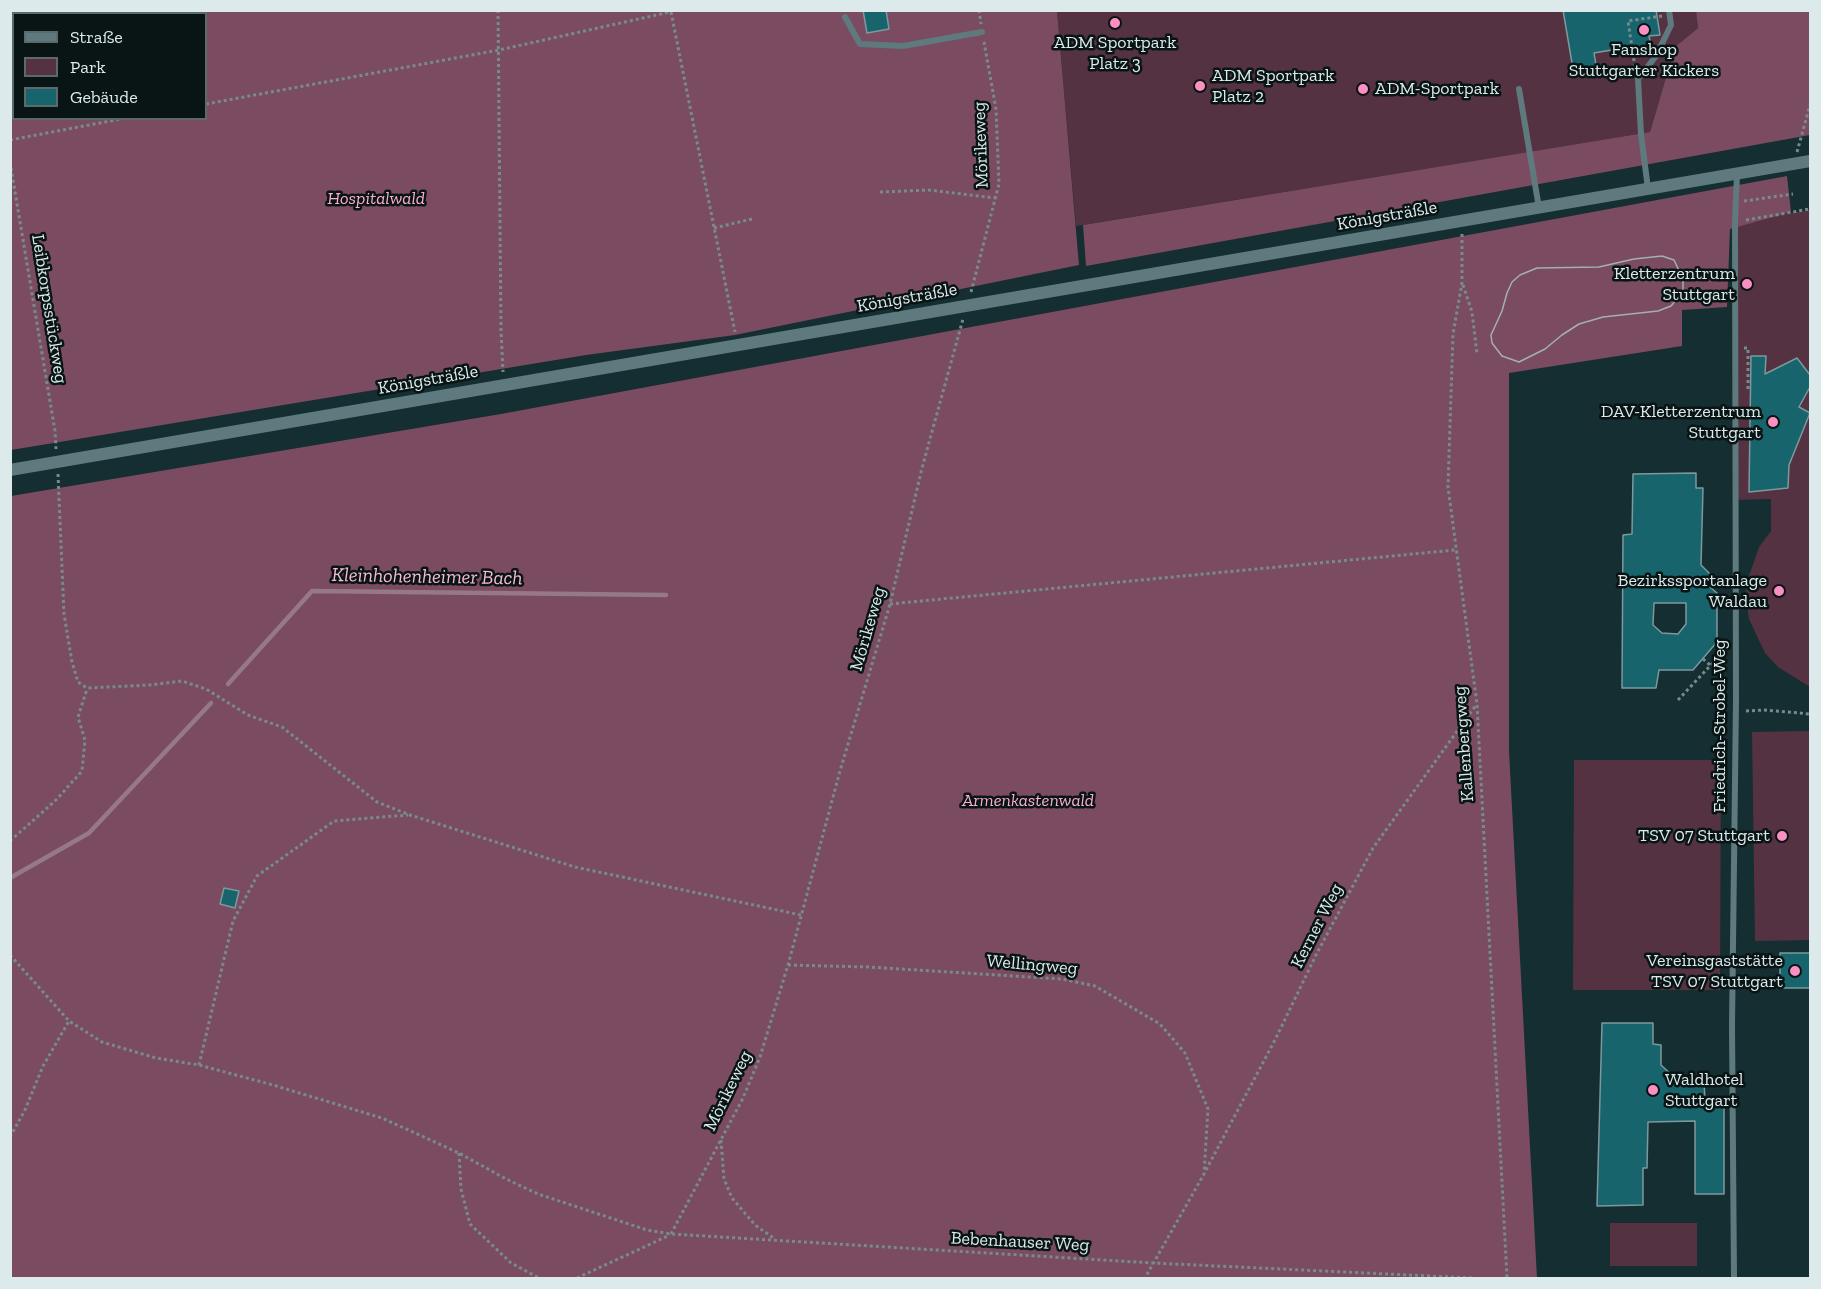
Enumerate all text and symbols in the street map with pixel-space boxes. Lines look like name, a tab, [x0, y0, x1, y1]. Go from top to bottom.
legend	[12, 12, 207, 120]
marker: ADM Sportpark Platz 3	[1108, 16, 1122, 30]
marker: Fanshop Stuttgarter Kickers	[1637, 23, 1651, 37]
text: Straße	[70, 26, 123, 48]
place label: ADM Sportpark Platz 3	[1054, 32, 1176, 74]
place label: Fanshop Stuttgarter Kickers	[1569, 39, 1719, 82]
text: Park	[70, 56, 106, 78]
place label: ADM Sportpark Platz 2	[1212, 65, 1334, 107]
place label: ADM-Sportpark	[1375, 78, 1499, 100]
marker: ADM Sportpark Platz 2	[1193, 79, 1207, 93]
marker: ADM-Sportpark	[1356, 82, 1370, 96]
text: Gebäude	[70, 86, 138, 108]
street label: Mörikeweg	[969, 101, 993, 189]
park label: Hospitalwald	[327, 188, 425, 210]
street label: Königsträßle	[1335, 197, 1439, 235]
street label: Leibkorpsstückweg	[27, 233, 71, 385]
place label: Kletterzentrum Stuttgart	[1614, 263, 1735, 306]
marker: Kletterzentrum Stuttgart	[1740, 277, 1754, 291]
street label: Königsträßle	[855, 279, 959, 317]
street label: Königsträßle	[376, 361, 480, 399]
place label: DAV-Kletterzentrum Stuttgart	[1601, 401, 1761, 444]
marker: DAV-Kletterzentrum Stuttgart	[1766, 415, 1780, 429]
water label: Kleinhohenheimer Bach	[331, 563, 523, 591]
place label: Bezirkssportanlage Waldau	[1618, 570, 1767, 612]
street label: Mörikeweg	[846, 584, 890, 674]
marker: Bezirkssportanlage Waldau	[1772, 584, 1786, 598]
street label: Friedrich-Strobel-Weg	[1709, 639, 1731, 813]
street label: Kallenbergweg	[1449, 685, 1479, 803]
park label: Armenkastenwald	[962, 790, 1094, 812]
place label: TSV 07 Stuttgart	[1638, 825, 1770, 847]
marker: TSV 07 Stuttgart	[1775, 829, 1789, 843]
street label: Kerner Weg	[1287, 880, 1347, 972]
street label: Wellingweg	[986, 950, 1078, 980]
place label: Vereinsgaststätte TSV 07 Stuttgart	[1647, 950, 1783, 992]
marker: Vereinsgaststätte TSV 07 Stuttgart	[1788, 964, 1802, 978]
street label: Mörikeweg	[699, 1047, 757, 1135]
place label: Waldhotel Stuttgart	[1665, 1069, 1744, 1112]
marker: Waldhotel Stuttgart	[1646, 1083, 1660, 1097]
street label: Bebenhauser Weg	[950, 1228, 1090, 1256]

